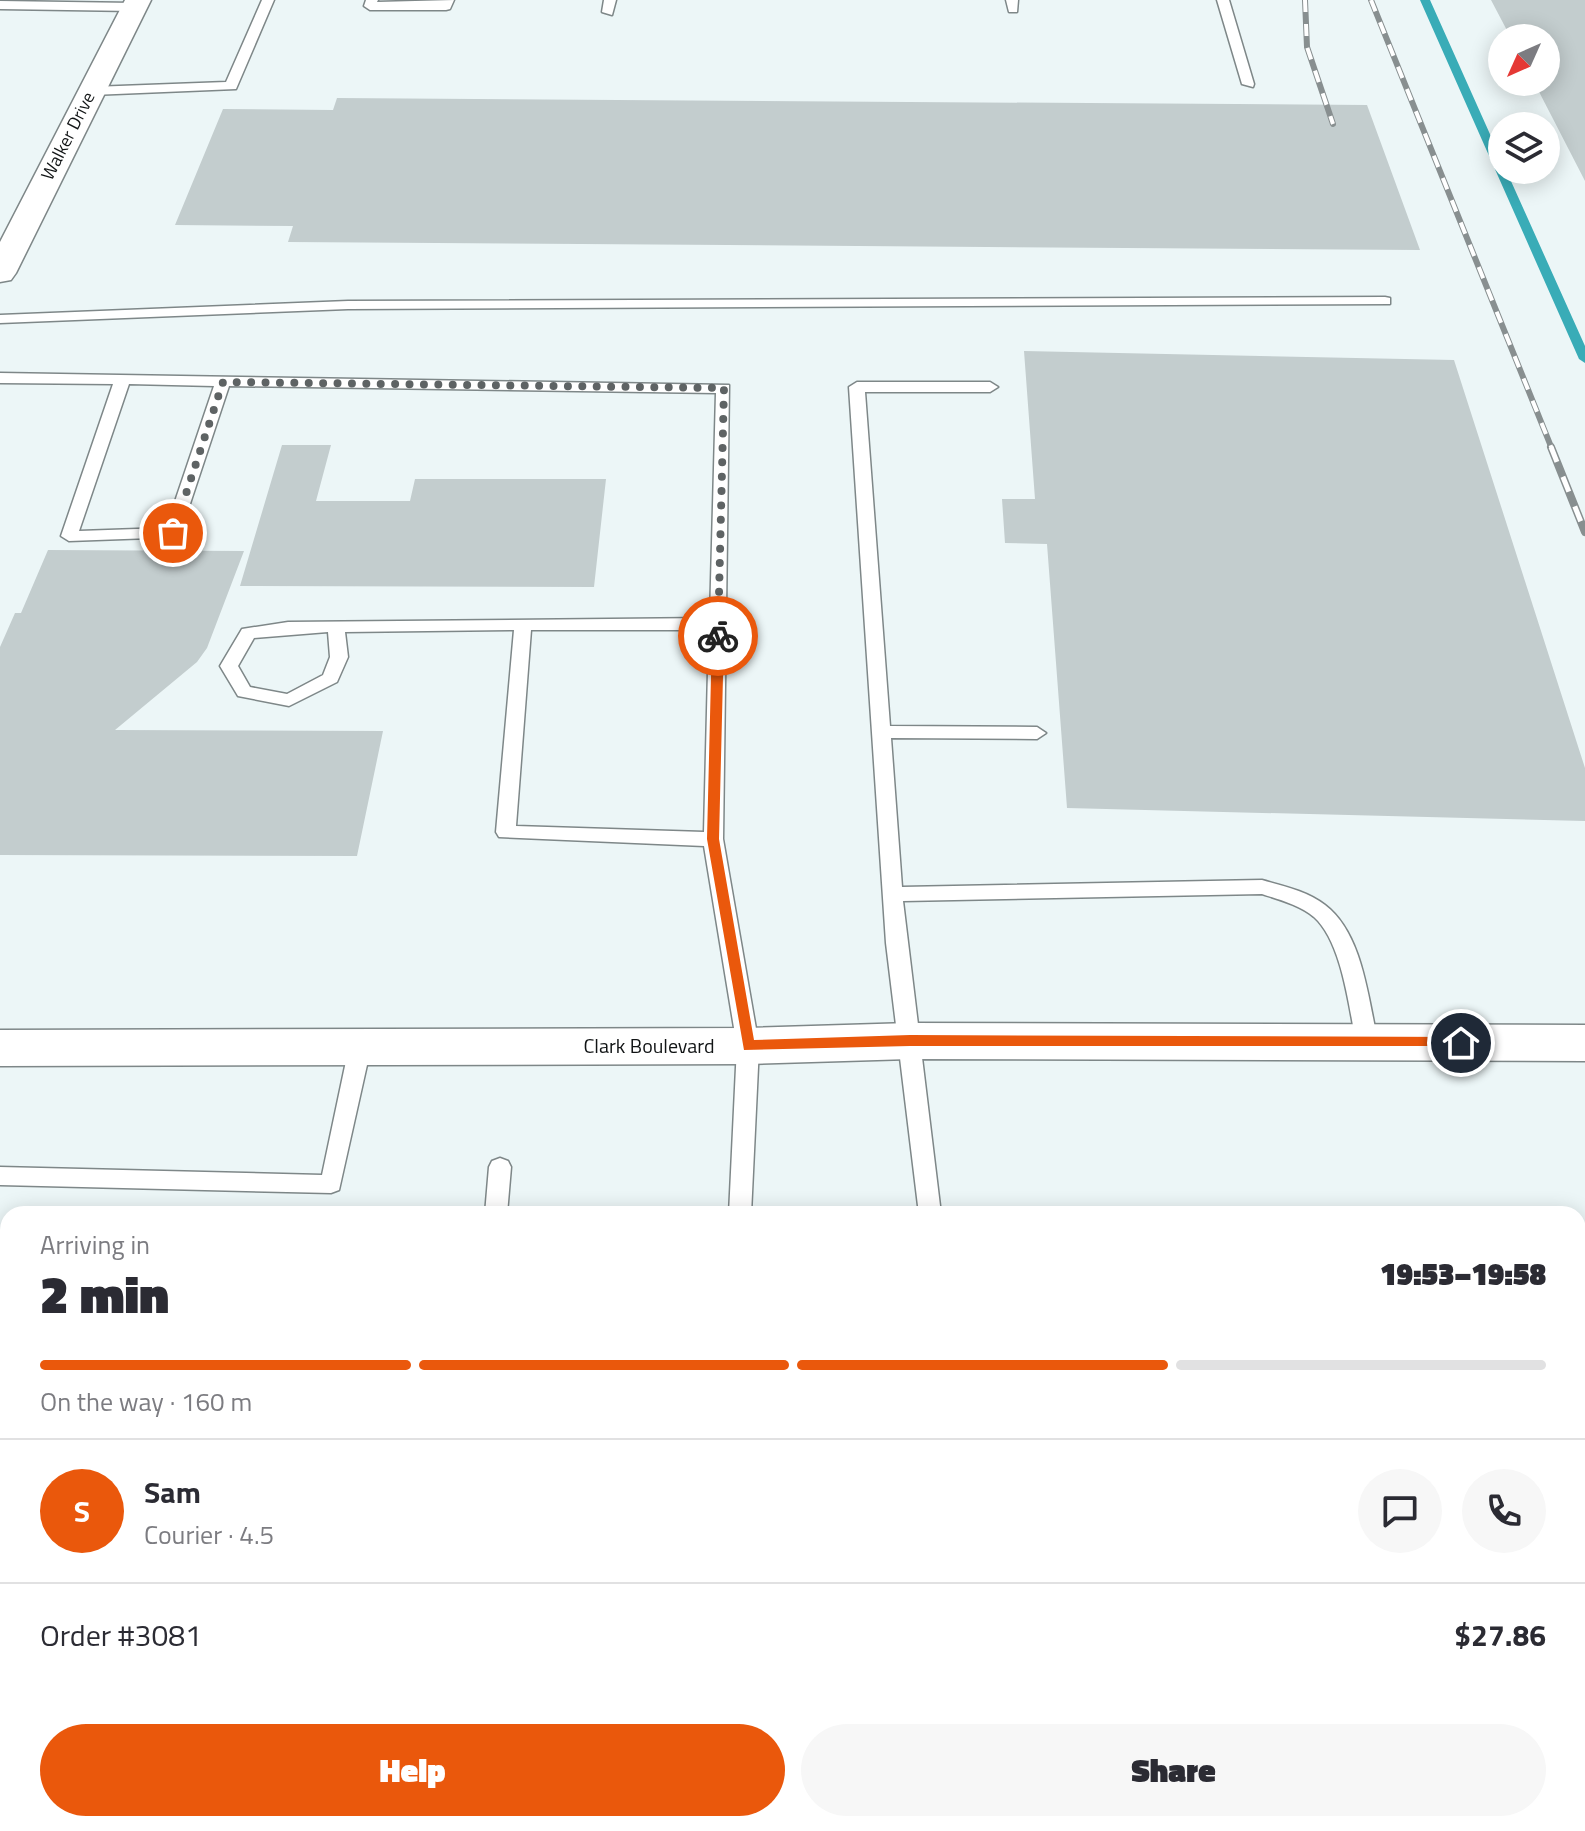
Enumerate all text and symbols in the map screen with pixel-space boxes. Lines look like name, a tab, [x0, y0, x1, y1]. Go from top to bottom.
north arrow	[1488, 24, 1560, 96]
map controls	[1488, 24, 1560, 184]
street label: Walker Drive	[34, 87, 101, 185]
button: layers	[1488, 112, 1560, 184]
pin	[139, 499, 207, 567]
icon: bag	[151, 511, 195, 555]
courier	[678, 596, 758, 676]
icon: bike	[696, 614, 740, 658]
pin	[1427, 1009, 1495, 1077]
icon: home	[1439, 1021, 1483, 1065]
street label: Clark Boulevard	[583, 1030, 715, 1061]
text: Arriving in	[40, 1225, 150, 1264]
text: 19:53–19:58	[1380, 1251, 1546, 1297]
text: 2 min	[40, 1254, 169, 1333]
text: On the way · 160 m	[40, 1382, 252, 1421]
text: Sam	[144, 1469, 201, 1515]
button: chat	[1358, 1469, 1442, 1553]
button: phone	[1462, 1469, 1546, 1553]
text: S	[74, 1488, 90, 1534]
text: Courier · 4.5	[144, 1515, 274, 1554]
text: Order #3081	[40, 1612, 202, 1658]
text: $27.86	[1454, 1612, 1546, 1658]
button: Help	[40, 1724, 785, 1816]
button: Share	[801, 1724, 1546, 1816]

